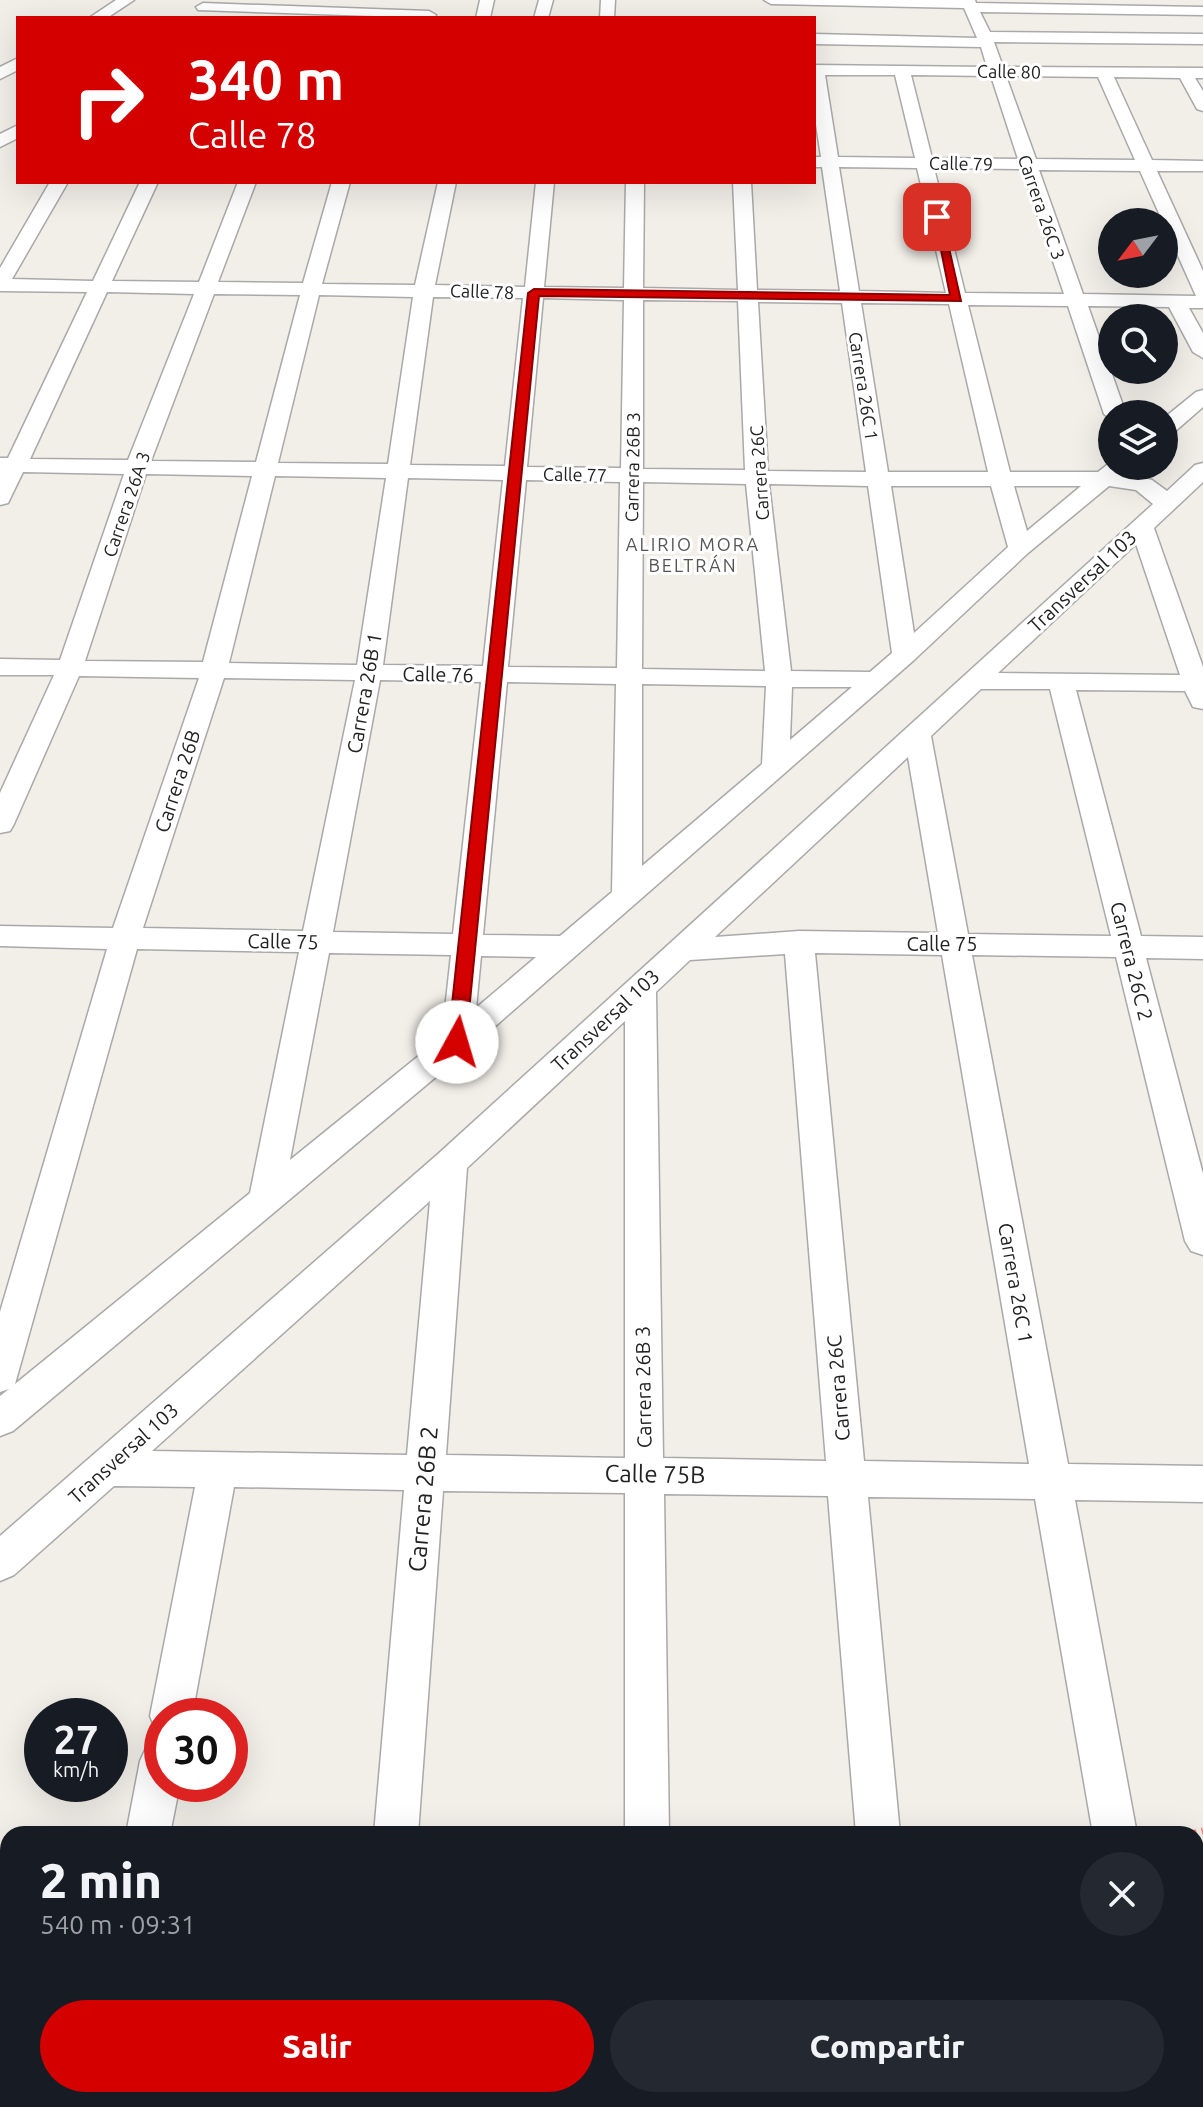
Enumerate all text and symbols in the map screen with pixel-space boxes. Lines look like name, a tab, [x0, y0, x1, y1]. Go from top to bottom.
icon: right	[56, 48, 160, 152]
text: 340 m	[188, 48, 344, 111]
street label: Calle 80	[977, 60, 1041, 82]
text: Calle 78	[188, 114, 316, 155]
street label: Calle 79	[929, 152, 993, 174]
street label: Carrera 26C 3	[1015, 152, 1069, 262]
pin	[903, 183, 971, 251]
icon: arrive	[915, 195, 959, 239]
north arrow	[1098, 208, 1178, 288]
map controls	[1098, 208, 1178, 480]
street label: Calle 78	[450, 280, 514, 302]
button: search	[1098, 304, 1178, 384]
street label: Carrera 26C 1	[846, 330, 882, 442]
button: layers	[1098, 400, 1178, 480]
street label: Carrera 26B 3	[621, 412, 643, 522]
street label: Carrera 26C	[746, 425, 772, 521]
street label: Carrera 26A 3	[99, 449, 153, 559]
street label: Calle 77	[543, 463, 607, 485]
street label: Transversal 103	[1023, 525, 1141, 637]
district label: ALIRIO MORA BELTRÁN	[626, 534, 760, 575]
street label: Carrera 26B 1	[342, 631, 386, 755]
street label: Calle 76	[402, 662, 474, 686]
street label: Carrera 26B	[150, 727, 204, 835]
street label: Carrera 26C 2	[1106, 899, 1158, 1023]
street label: Calle 75	[247, 929, 319, 953]
street label: Calle 75	[906, 932, 978, 955]
street label: Transversal 103	[546, 964, 664, 1076]
position arrow	[415, 1000, 499, 1084]
street label: Carrera 26C 1	[994, 1221, 1038, 1345]
street label: Carrera 26B 3	[630, 1326, 656, 1448]
street label: Carrera 26C	[822, 1334, 854, 1442]
street label: Transversal 103	[64, 1398, 182, 1508]
street label: Carrera 26B 2	[403, 1425, 443, 1573]
street label: Calle 75B	[604, 1460, 706, 1488]
speed limit sign: 30	[144, 1698, 248, 1802]
text: 27	[53, 1717, 99, 1762]
text: km/h	[53, 1758, 99, 1781]
button: close	[1080, 1852, 1164, 1936]
text: 2 min	[40, 1853, 162, 1907]
text: 540 m · 09:31	[40, 1910, 196, 1939]
button: Salir	[40, 2000, 594, 2092]
button: Compartir	[610, 2000, 1164, 2092]

